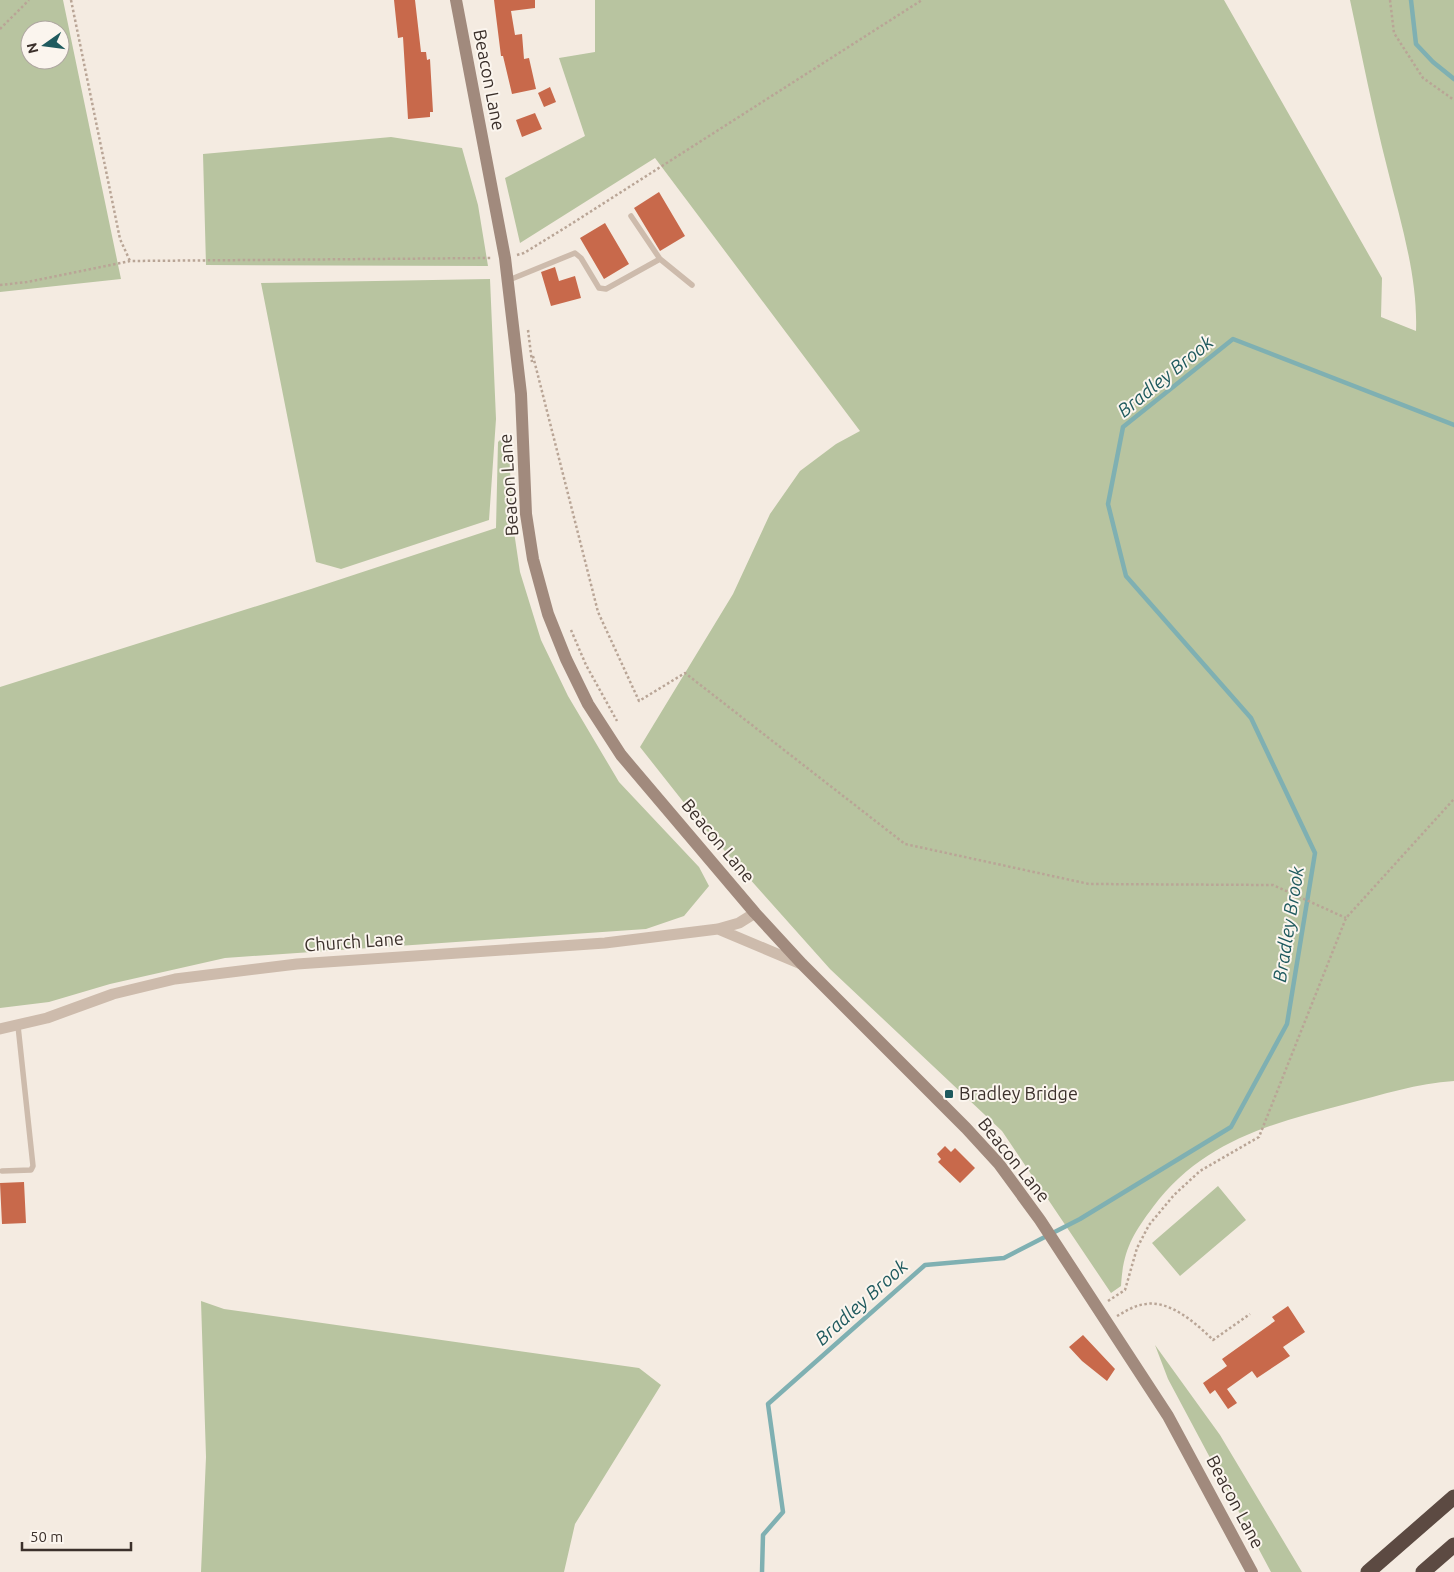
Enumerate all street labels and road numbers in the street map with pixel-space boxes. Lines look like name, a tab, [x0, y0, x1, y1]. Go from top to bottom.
street label: Beacon Lane	[470, 28, 510, 132]
street label: Beacon Lane	[494, 433, 522, 537]
street label: Beacon Lane	[678, 795, 759, 886]
street label: Church Lane	[303, 928, 404, 954]
street label: Beacon Lane	[975, 1113, 1055, 1205]
street label: Beacon Lane	[1203, 1452, 1269, 1551]

